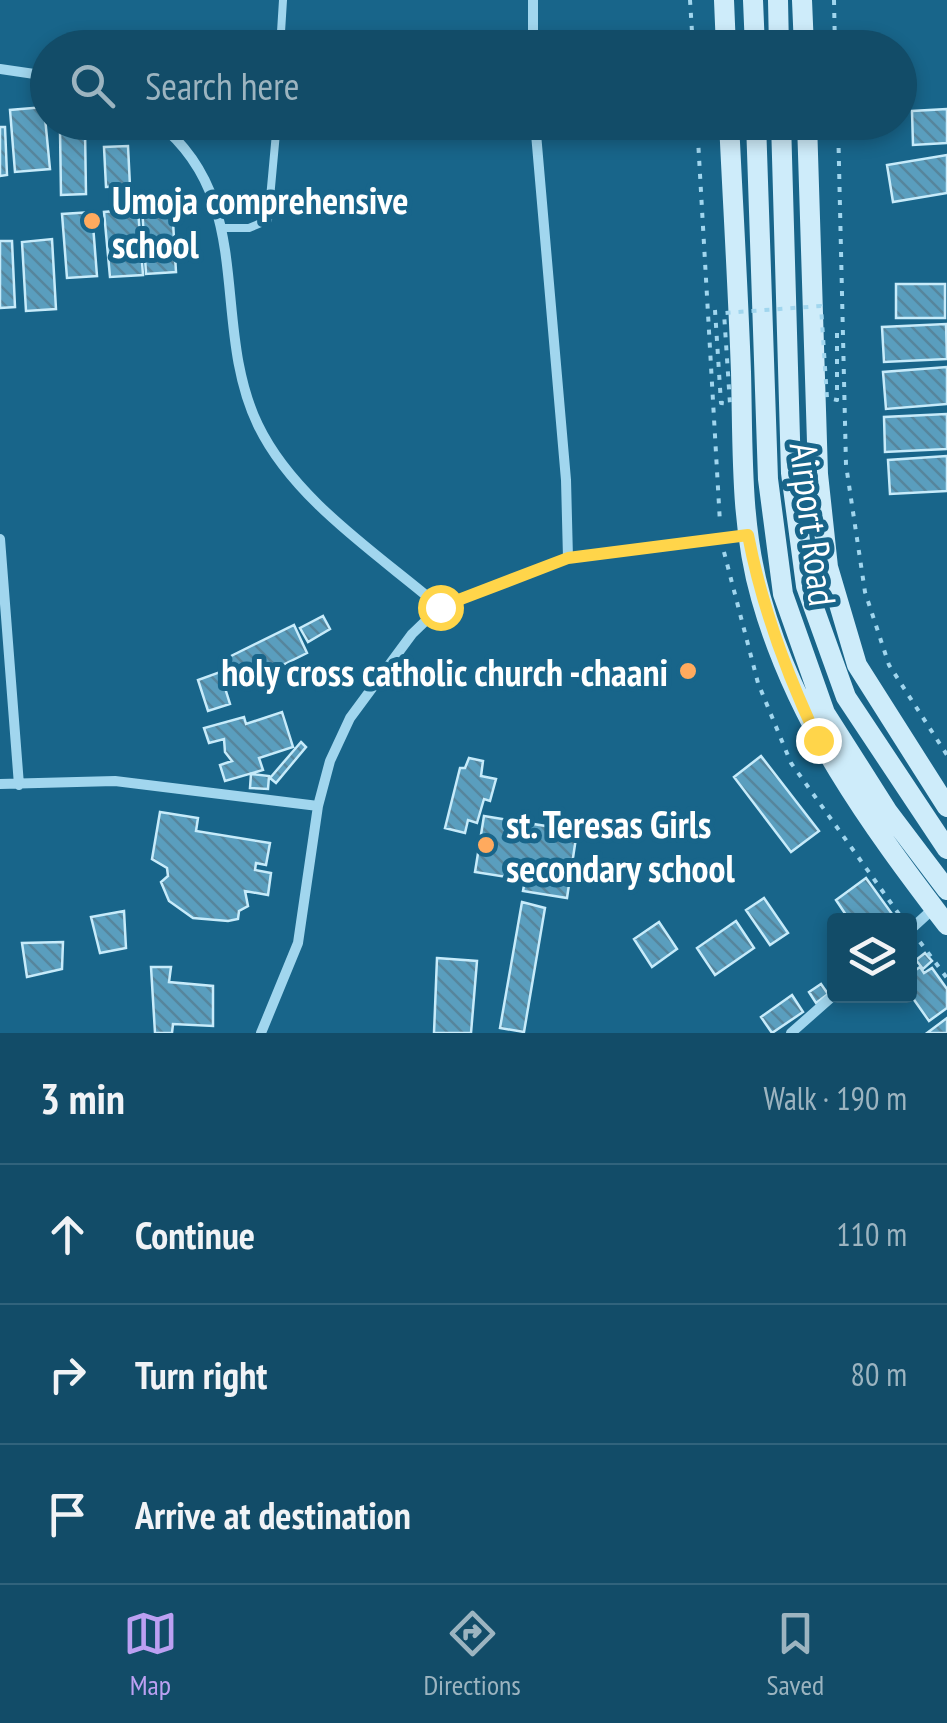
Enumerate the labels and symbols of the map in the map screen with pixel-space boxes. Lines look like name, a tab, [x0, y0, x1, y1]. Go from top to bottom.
place label: Umoja comprehensive school	[112, 175, 408, 268]
marker: Umoja comprehensive school	[81, 210, 103, 232]
street label: Airport Road	[780, 440, 848, 608]
route start	[418, 585, 464, 631]
place label: holy cross catholic church -chaani	[221, 647, 668, 696]
marker: holy cross catholic church -chaani	[677, 660, 699, 682]
route end	[796, 718, 842, 764]
place label: st. Teresas Girls secondary school	[506, 799, 735, 892]
marker: st. Teresas Girls secondary school	[475, 834, 497, 856]

